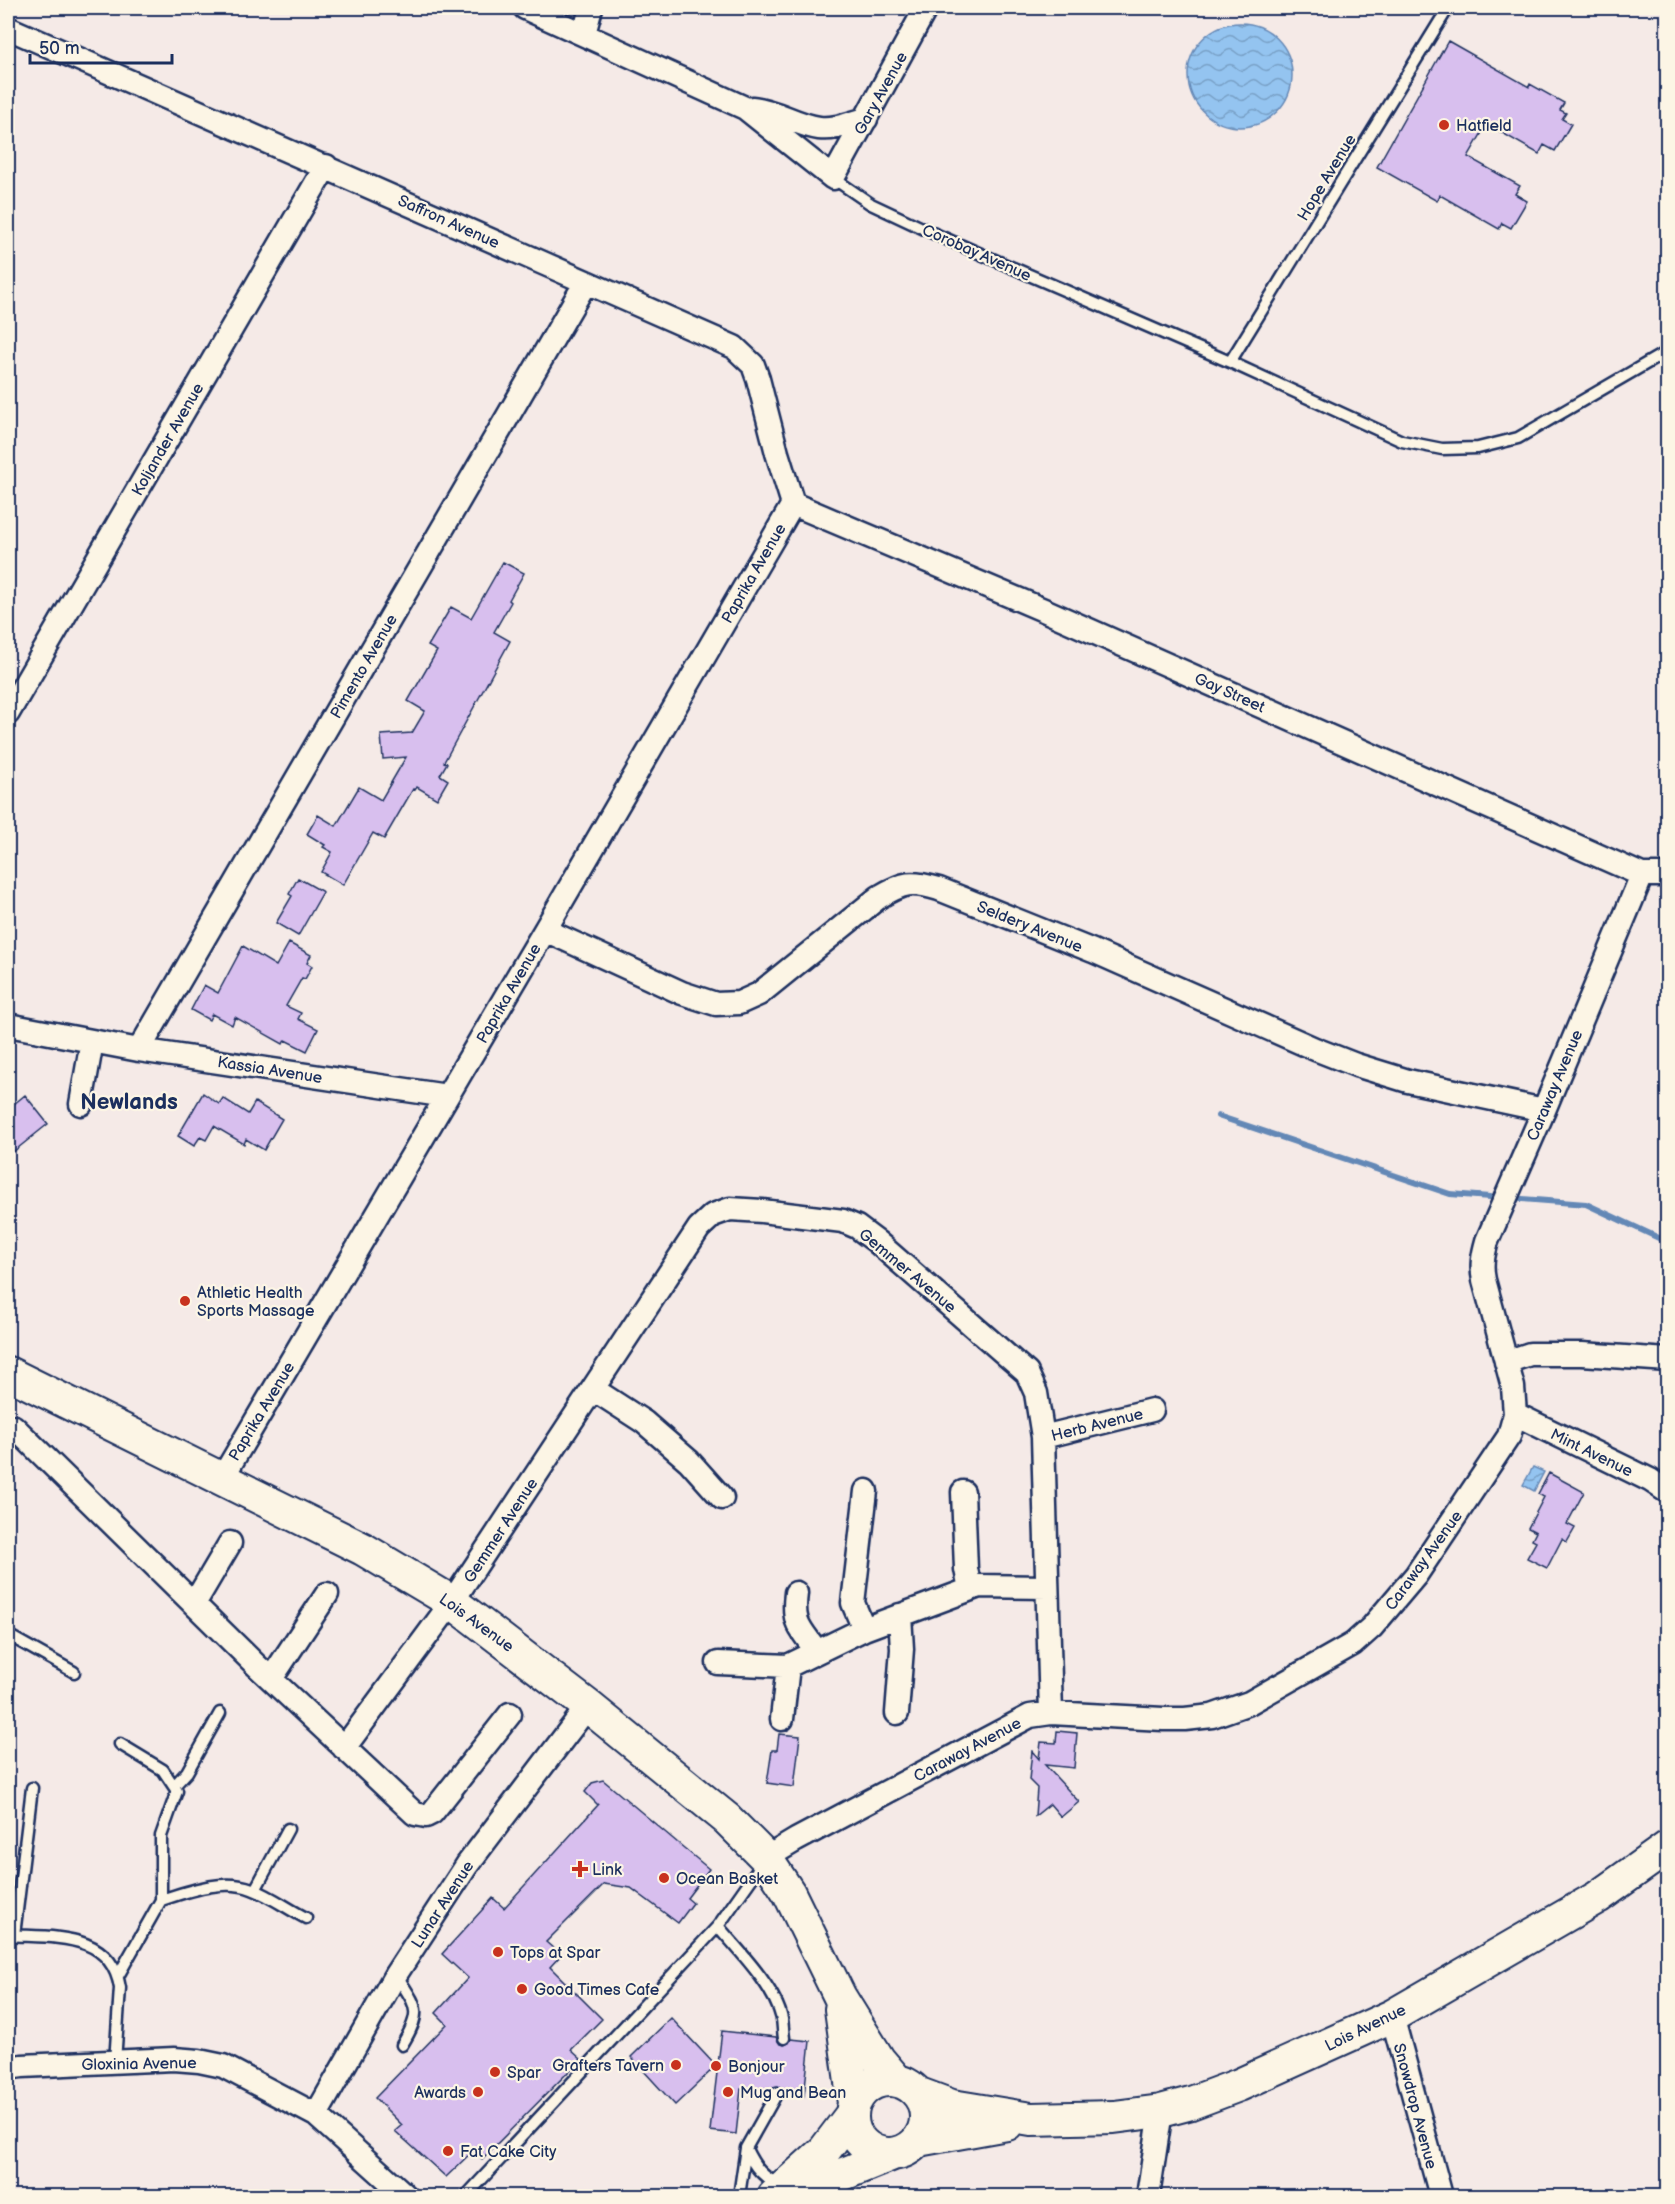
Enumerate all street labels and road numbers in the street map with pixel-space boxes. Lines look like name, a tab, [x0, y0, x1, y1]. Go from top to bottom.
street label: Gary Avenue	[851, 49, 912, 138]
street label: Hope Avenue	[1294, 131, 1361, 224]
street label: Saffron Avenue	[395, 192, 503, 253]
street label: Corobay Avenue	[919, 221, 1034, 286]
street label: Koljander Avenue	[128, 380, 209, 500]
street label: Paprika Avenue	[718, 520, 791, 627]
street label: Pimento Avenue	[327, 611, 402, 722]
street label: Gay Street	[1191, 669, 1268, 717]
street label: Seldery Avenue	[974, 898, 1085, 957]
street label: Paprika Avenue	[473, 940, 546, 1047]
street label: Caraway Avenue	[1523, 1027, 1588, 1144]
street label: Kassia Avenue	[216, 1053, 324, 1088]
street label: Gemmer Avenue	[854, 1225, 960, 1318]
street label: Paprika Avenue	[225, 1358, 300, 1465]
street label: Herb Avenue	[1049, 1405, 1146, 1446]
street label: Mint Avenue	[1547, 1425, 1636, 1482]
street label: Gemmer Avenue	[460, 1474, 543, 1587]
street label: Caraway Avenue	[1382, 1507, 1467, 1615]
street label: Lois Avenue	[435, 1590, 518, 1657]
street label: Caraway Avenue	[911, 1714, 1025, 1787]
street label: Lunar Avenue	[408, 1857, 479, 1952]
street label: Lois Avenue	[1322, 2000, 1410, 2056]
street label: Snowdrop Avenue	[1389, 2041, 1441, 2172]
street label: Gloxinia Avenue	[81, 2054, 197, 2075]

